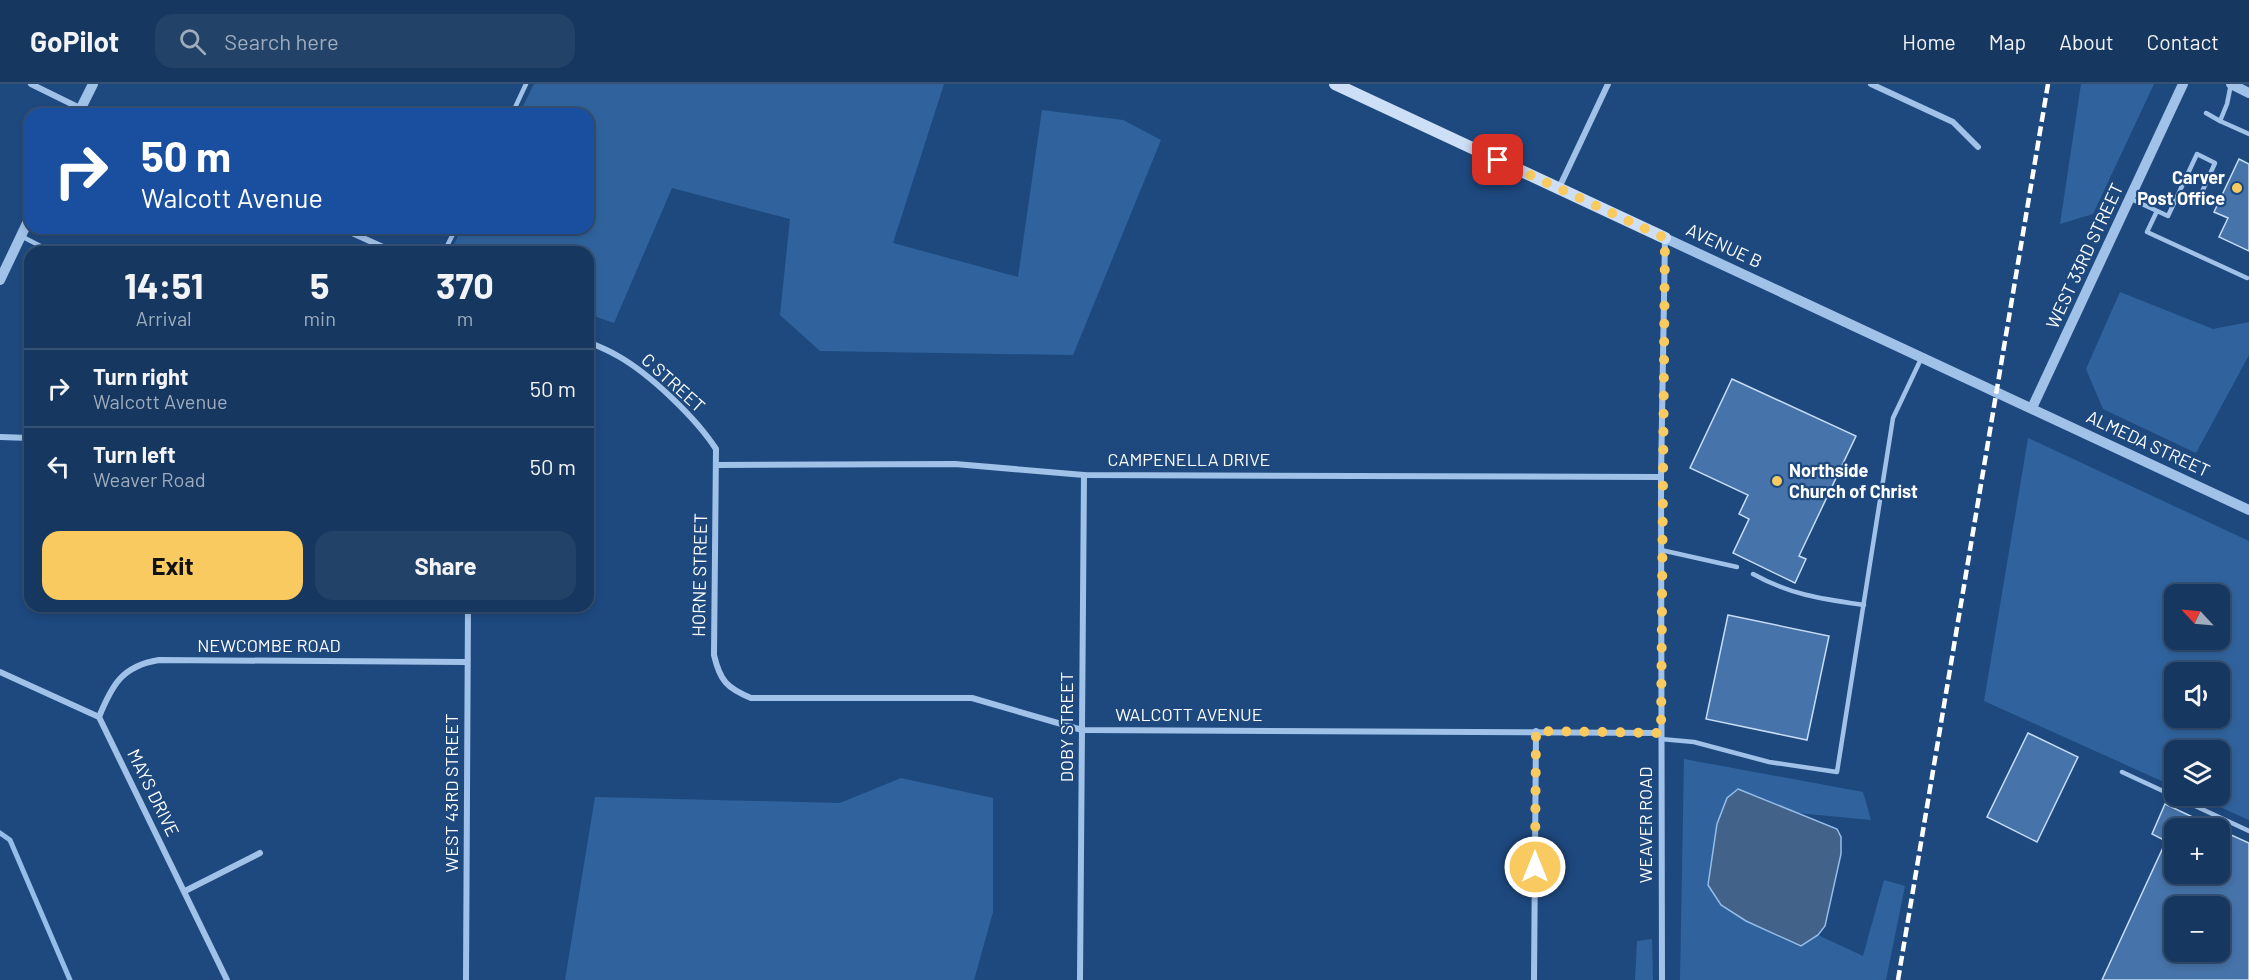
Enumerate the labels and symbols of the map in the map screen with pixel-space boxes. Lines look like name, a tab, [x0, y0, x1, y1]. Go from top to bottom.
pin	[1472, 134, 1523, 185]
place label: Carver Post Office	[2137, 166, 2225, 209]
street label: WEST 33RD STREET	[2041, 179, 2127, 332]
marker: Carver Post Office	[2230, 181, 2244, 195]
street label: AVENUE B	[1683, 218, 1766, 272]
street label: C STREET	[637, 348, 710, 417]
street label: ALMEDA STREET	[2083, 405, 2214, 481]
street label: CAMPENELLA DRIVE	[1108, 448, 1270, 470]
place label: Northside Church of Christ	[1789, 459, 1918, 502]
marker: Northside Church of Christ	[1770, 474, 1784, 488]
street label: HORNE STREET	[687, 513, 711, 637]
north arrow	[2164, 584, 2230, 650]
street label: NEWCOMBE ROAD	[197, 634, 341, 656]
street label: DOBY STREET	[1055, 672, 1077, 782]
street label: WALCOTT AVENUE	[1115, 703, 1263, 725]
street label: WEST 43RD STREET	[440, 714, 462, 872]
street label: MAYS DRIVE	[123, 745, 185, 840]
street label: WEAVER ROAD	[1634, 767, 1656, 883]
position arrow	[1503, 835, 1567, 899]

